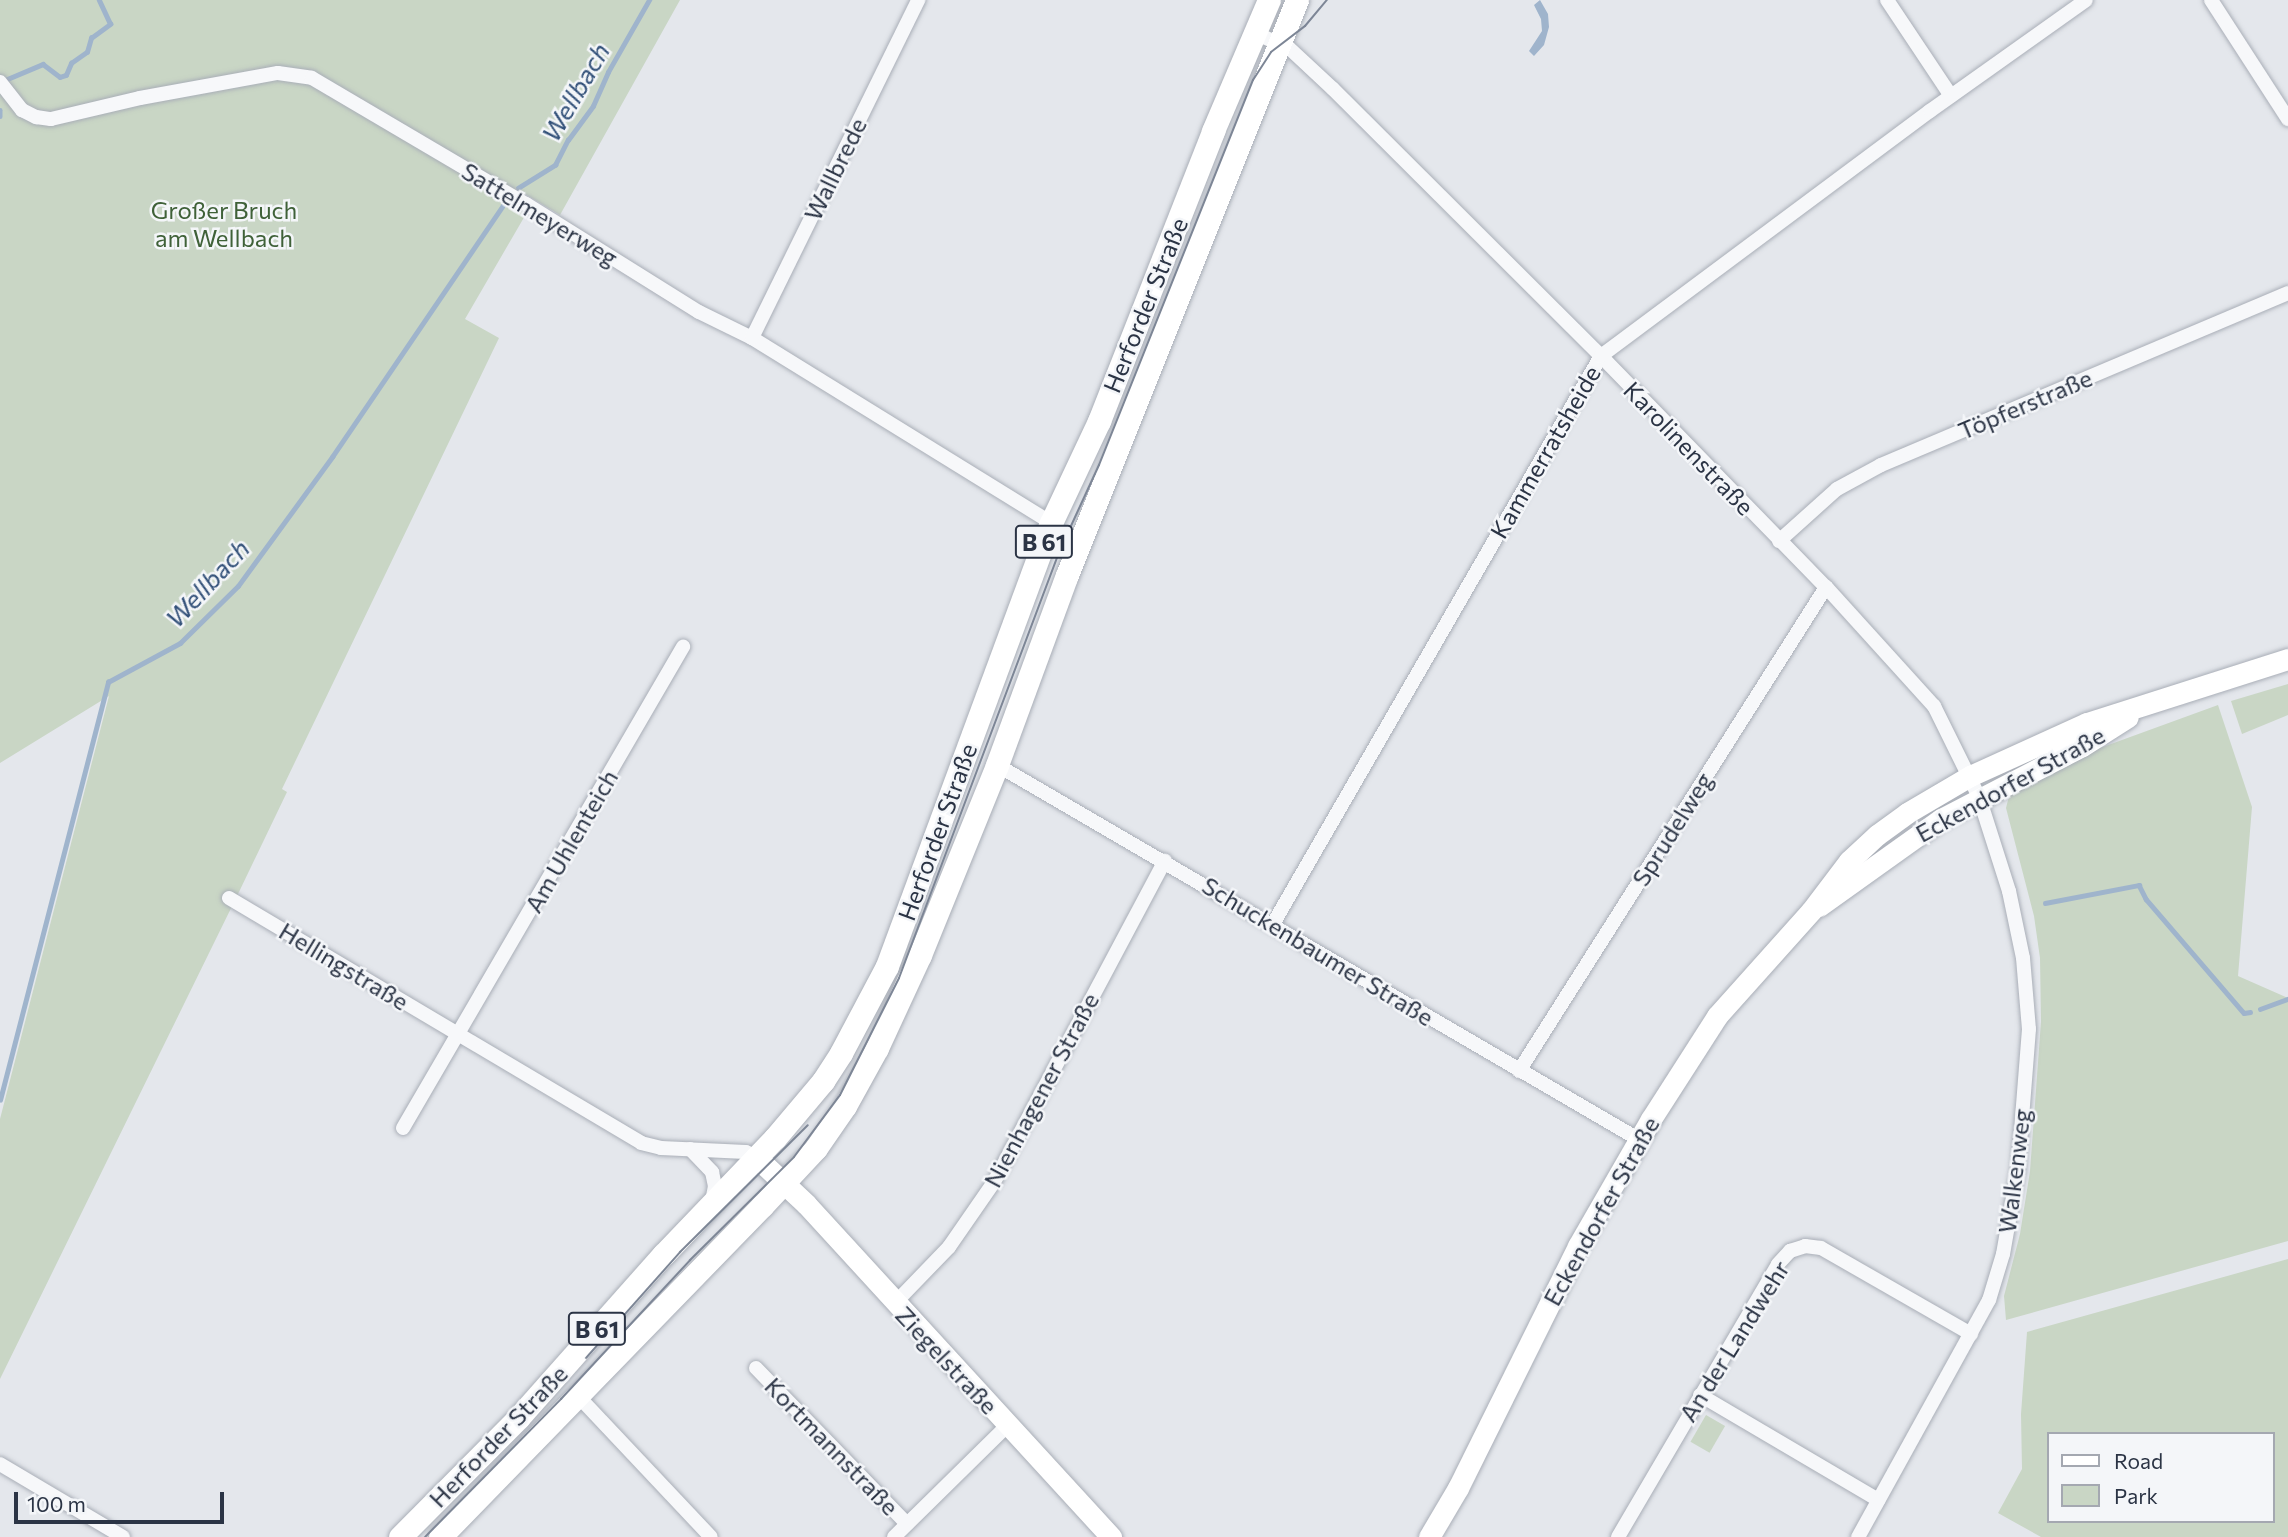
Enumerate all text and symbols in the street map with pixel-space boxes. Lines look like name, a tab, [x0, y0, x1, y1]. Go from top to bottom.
water label: Wellbach	[534, 37, 616, 147]
street label: Wallbrede	[798, 113, 872, 225]
street label: Sattelmeyerweg	[457, 156, 623, 272]
park label: Großer Bruch am Wellbach	[151, 196, 297, 252]
street label: Herforder Straße	[1097, 213, 1193, 397]
street label: Kammerratsheide	[1484, 361, 1606, 543]
street label: Töpferstraße	[1954, 363, 2096, 445]
street label: Karolinenstraße	[1618, 375, 1760, 521]
road number: B 61	[1014, 522, 1074, 562]
water label: Wellbach	[159, 533, 255, 633]
street label: Eckendorfer Straße	[1911, 720, 2109, 848]
street label: Herforder Straße	[892, 740, 982, 924]
street label: Am Uhlenteich	[519, 765, 623, 917]
street label: Sprudelweg	[1626, 767, 1718, 891]
street label: Schuckenbaumer Straße	[1197, 871, 1439, 1031]
street label: Hellingstraße	[274, 916, 414, 1016]
street label: Nienhagener Straße	[978, 988, 1104, 1192]
street label: Walkenweg	[1992, 1107, 2036, 1235]
street label: Eckendorfer Straße	[1537, 1112, 1665, 1310]
street label: An der Landwehr	[1673, 1255, 1795, 1427]
street label: Ziegelstraße	[890, 1300, 1004, 1420]
road number: B 61	[567, 1310, 627, 1348]
street label: Herforder Straße	[423, 1359, 573, 1513]
street label: Kortmannstraße	[759, 1371, 905, 1521]
legend	[2046, 1432, 2274, 1523]
text: Road	[2114, 1448, 2163, 1473]
scale bar	[18, 1478, 228, 1522]
text: Park	[2114, 1483, 2158, 1508]
text: 100 m	[27, 1491, 86, 1516]

